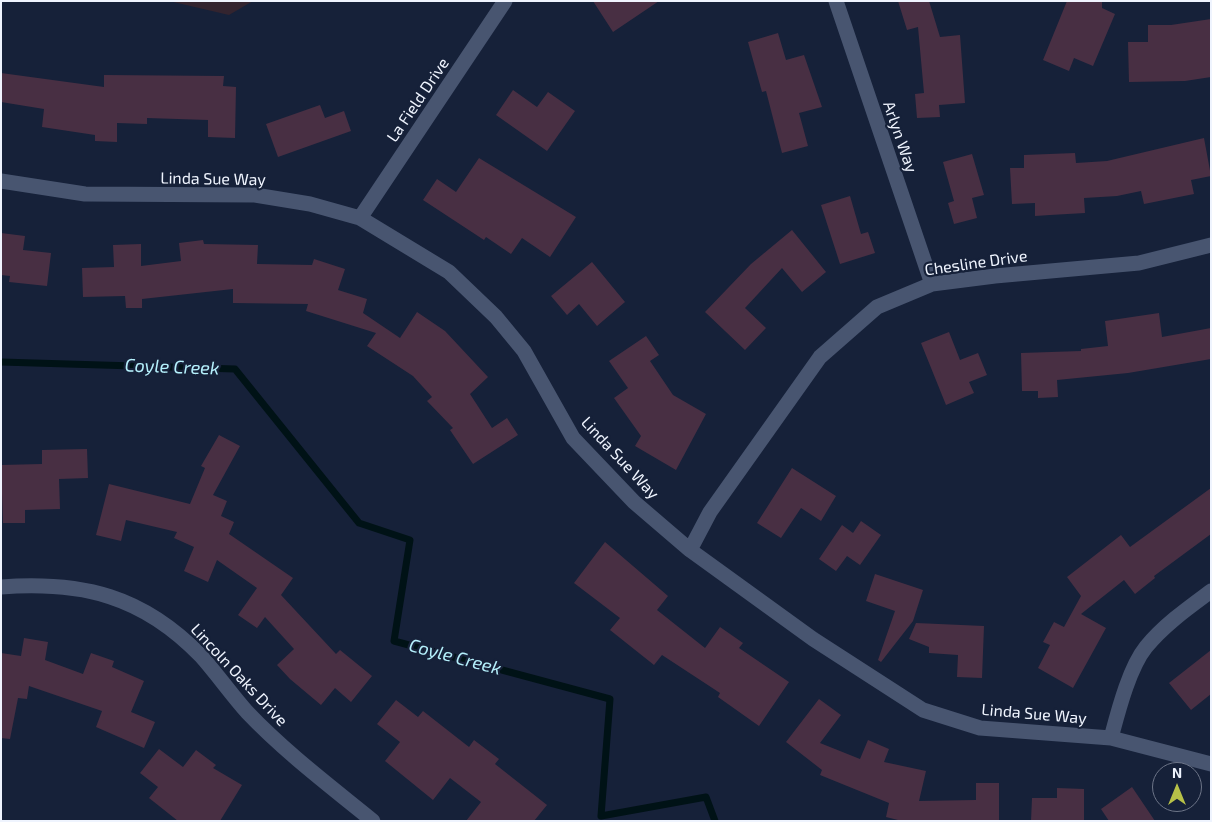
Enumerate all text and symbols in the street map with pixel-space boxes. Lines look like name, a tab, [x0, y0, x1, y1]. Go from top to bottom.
street label: La Field Drive	[383, 54, 453, 146]
street label: Arlyn Way	[879, 99, 921, 175]
street label: Linda Sue Way	[160, 168, 266, 190]
street label: Chesline Drive	[924, 246, 1028, 280]
water label: Coyle Creek	[124, 355, 220, 379]
street label: Linda Sue Way	[577, 413, 663, 503]
street label: Lincoln Oaks Drive	[187, 620, 291, 730]
water label: Coyle Creek	[406, 634, 504, 680]
street label: Linda Sue Way	[981, 700, 1087, 728]
north arrow	[1152, 762, 1202, 812]
text: N	[1172, 764, 1182, 781]

